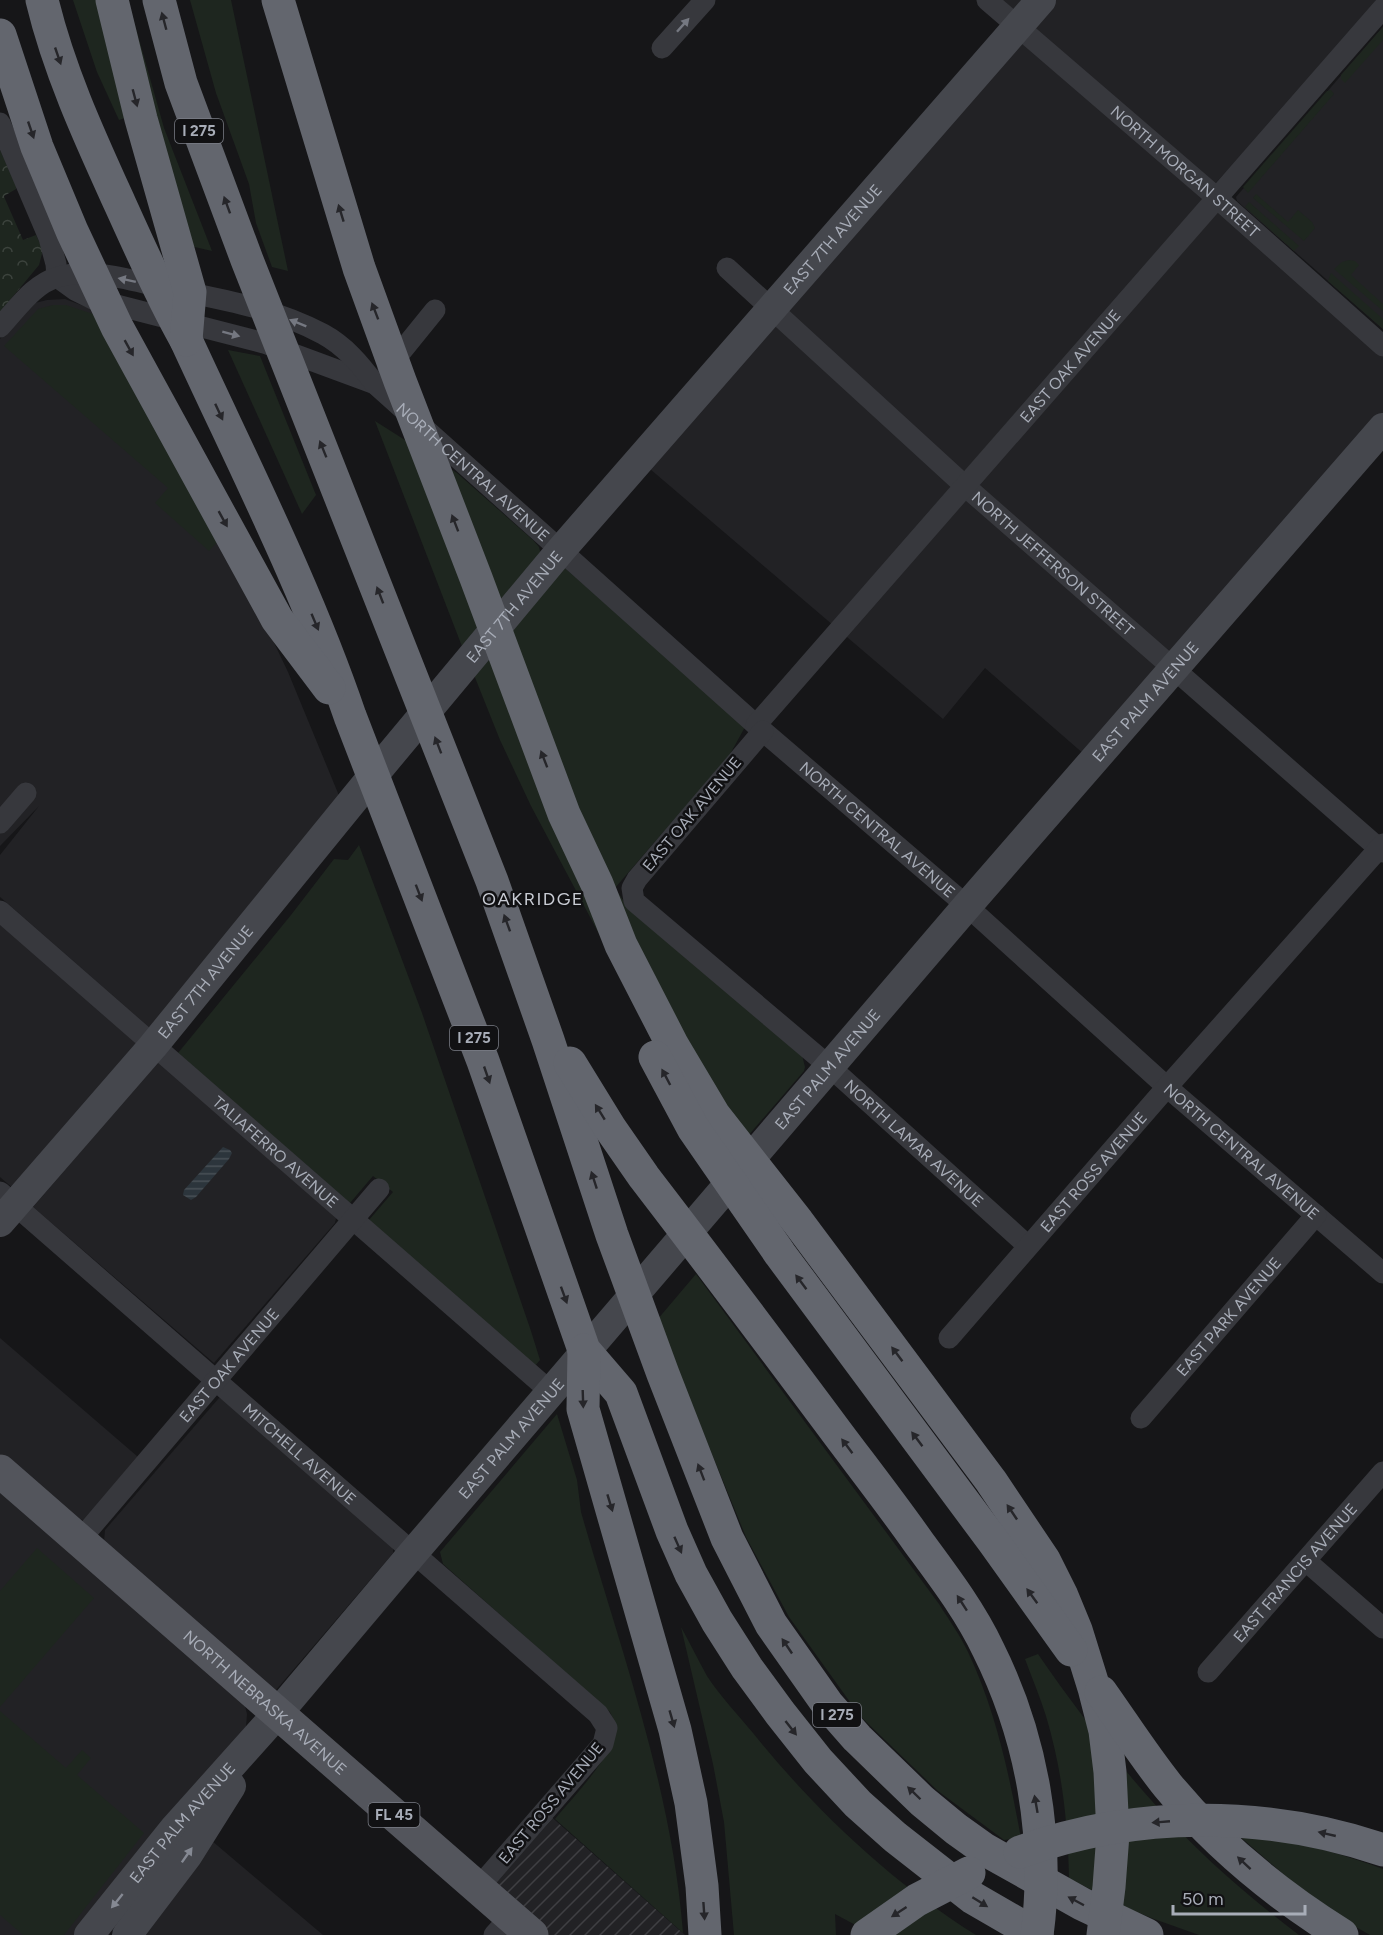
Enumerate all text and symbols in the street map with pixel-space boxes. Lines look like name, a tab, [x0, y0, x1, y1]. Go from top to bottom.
one-way arrow	[159, 12, 168, 30]
one-way arrow	[676, 18, 689, 33]
one-way arrow	[54, 47, 63, 65]
one-way arrow	[131, 88, 141, 107]
street label: NORTH MORGAN STREET	[1107, 101, 1264, 241]
road number: I 275	[175, 119, 223, 143]
one-way arrow	[26, 121, 36, 139]
street label: EAST 7TH AVENUE	[779, 180, 886, 298]
one-way arrow	[221, 196, 231, 214]
one-way arrow	[336, 204, 346, 222]
one-way arrow	[117, 275, 136, 284]
one-way arrow	[370, 302, 379, 320]
street label: EAST OAK AVENUE	[1016, 306, 1124, 426]
one-way arrow	[289, 317, 307, 327]
one-way arrow	[222, 330, 240, 339]
one-way arrow	[124, 340, 134, 357]
street label: NORTH CENTRAL AVENUE	[393, 398, 554, 545]
one-way arrow	[215, 404, 224, 421]
one-way arrow	[318, 440, 328, 458]
street label: NORTH JEFFERSON STREET	[968, 487, 1138, 639]
one-way arrow	[218, 510, 228, 527]
one-way arrow	[450, 514, 459, 532]
street label: EAST 7TH AVENUE	[462, 546, 566, 666]
one-way arrow	[375, 586, 384, 604]
one-way arrow	[310, 614, 320, 632]
street label: EAST PALM AVENUE	[1088, 638, 1202, 765]
one-way arrow	[433, 736, 443, 754]
one-way arrow	[538, 750, 548, 768]
street label: EAST OAK AVENUE	[639, 753, 745, 875]
street label: NORTH CENTRAL AVENUE	[796, 757, 959, 901]
one-way arrow	[414, 884, 424, 902]
district label: OAKRIDGE	[482, 888, 584, 910]
one-way arrow	[502, 914, 511, 932]
street label: EAST 7TH AVENUE	[154, 921, 257, 1042]
street label: EAST PALM AVENUE	[770, 1005, 884, 1133]
road number: I 275	[450, 1026, 498, 1050]
one-way arrow	[483, 1066, 493, 1084]
one-way arrow	[661, 1068, 671, 1085]
street label: NORTH LAMAR AVENUE	[841, 1075, 988, 1211]
street label: NORTH CENTRAL AVENUE	[1160, 1079, 1323, 1223]
street label: TALIAFERRO AVENUE	[209, 1092, 342, 1212]
one-way arrow	[594, 1104, 605, 1120]
street label: EAST ROSS AVENUE	[1036, 1108, 1151, 1236]
one-way arrow	[589, 1171, 598, 1189]
street label: EAST PARK AVENUE	[1172, 1253, 1285, 1380]
one-way arrow	[795, 1274, 807, 1289]
one-way arrow	[560, 1286, 569, 1304]
street label: EAST OAK AVENUE	[175, 1304, 283, 1426]
one-way arrow	[891, 1347, 903, 1363]
street label: EAST PALM AVENUE	[454, 1374, 568, 1503]
one-way arrow	[578, 1390, 587, 1409]
street label: MITCHELL AVENUE	[239, 1399, 360, 1508]
one-way arrow	[911, 1431, 923, 1447]
one-way arrow	[841, 1438, 853, 1454]
one-way arrow	[696, 1463, 705, 1481]
one-way arrow	[606, 1494, 615, 1512]
street label: EAST FRANCIS AVENUE	[1229, 1499, 1361, 1646]
one-way arrow	[1006, 1504, 1018, 1520]
one-way arrow	[673, 1536, 683, 1554]
one-way arrow	[1026, 1588, 1038, 1604]
one-way arrow	[956, 1596, 968, 1612]
street label: NORTH NEBRASKA AVENUE	[180, 1626, 351, 1779]
one-way arrow	[781, 1638, 792, 1655]
road number: I 275	[813, 1703, 861, 1727]
one-way arrow	[667, 1710, 677, 1728]
one-way arrow	[785, 1720, 798, 1736]
street label: EAST ROSS AVENUE	[495, 1738, 607, 1868]
street label: EAST PALM AVENUE	[125, 1758, 239, 1887]
one-way arrow	[907, 1787, 922, 1800]
one-way arrow	[1031, 1795, 1040, 1814]
road number: FL 45	[368, 1803, 420, 1827]
one-way arrow	[1151, 1817, 1170, 1827]
one-way arrow	[1317, 1829, 1336, 1839]
one-way arrow	[181, 1847, 193, 1863]
one-way arrow	[1237, 1856, 1252, 1870]
scale bar	[1173, 1878, 1305, 1916]
text: 50 m	[1182, 1888, 1224, 1910]
one-way arrow	[111, 1893, 123, 1908]
one-way arrow	[972, 1896, 988, 1907]
one-way arrow	[1067, 1896, 1084, 1906]
one-way arrow	[699, 1902, 708, 1921]
one-way arrow	[892, 1906, 908, 1918]

